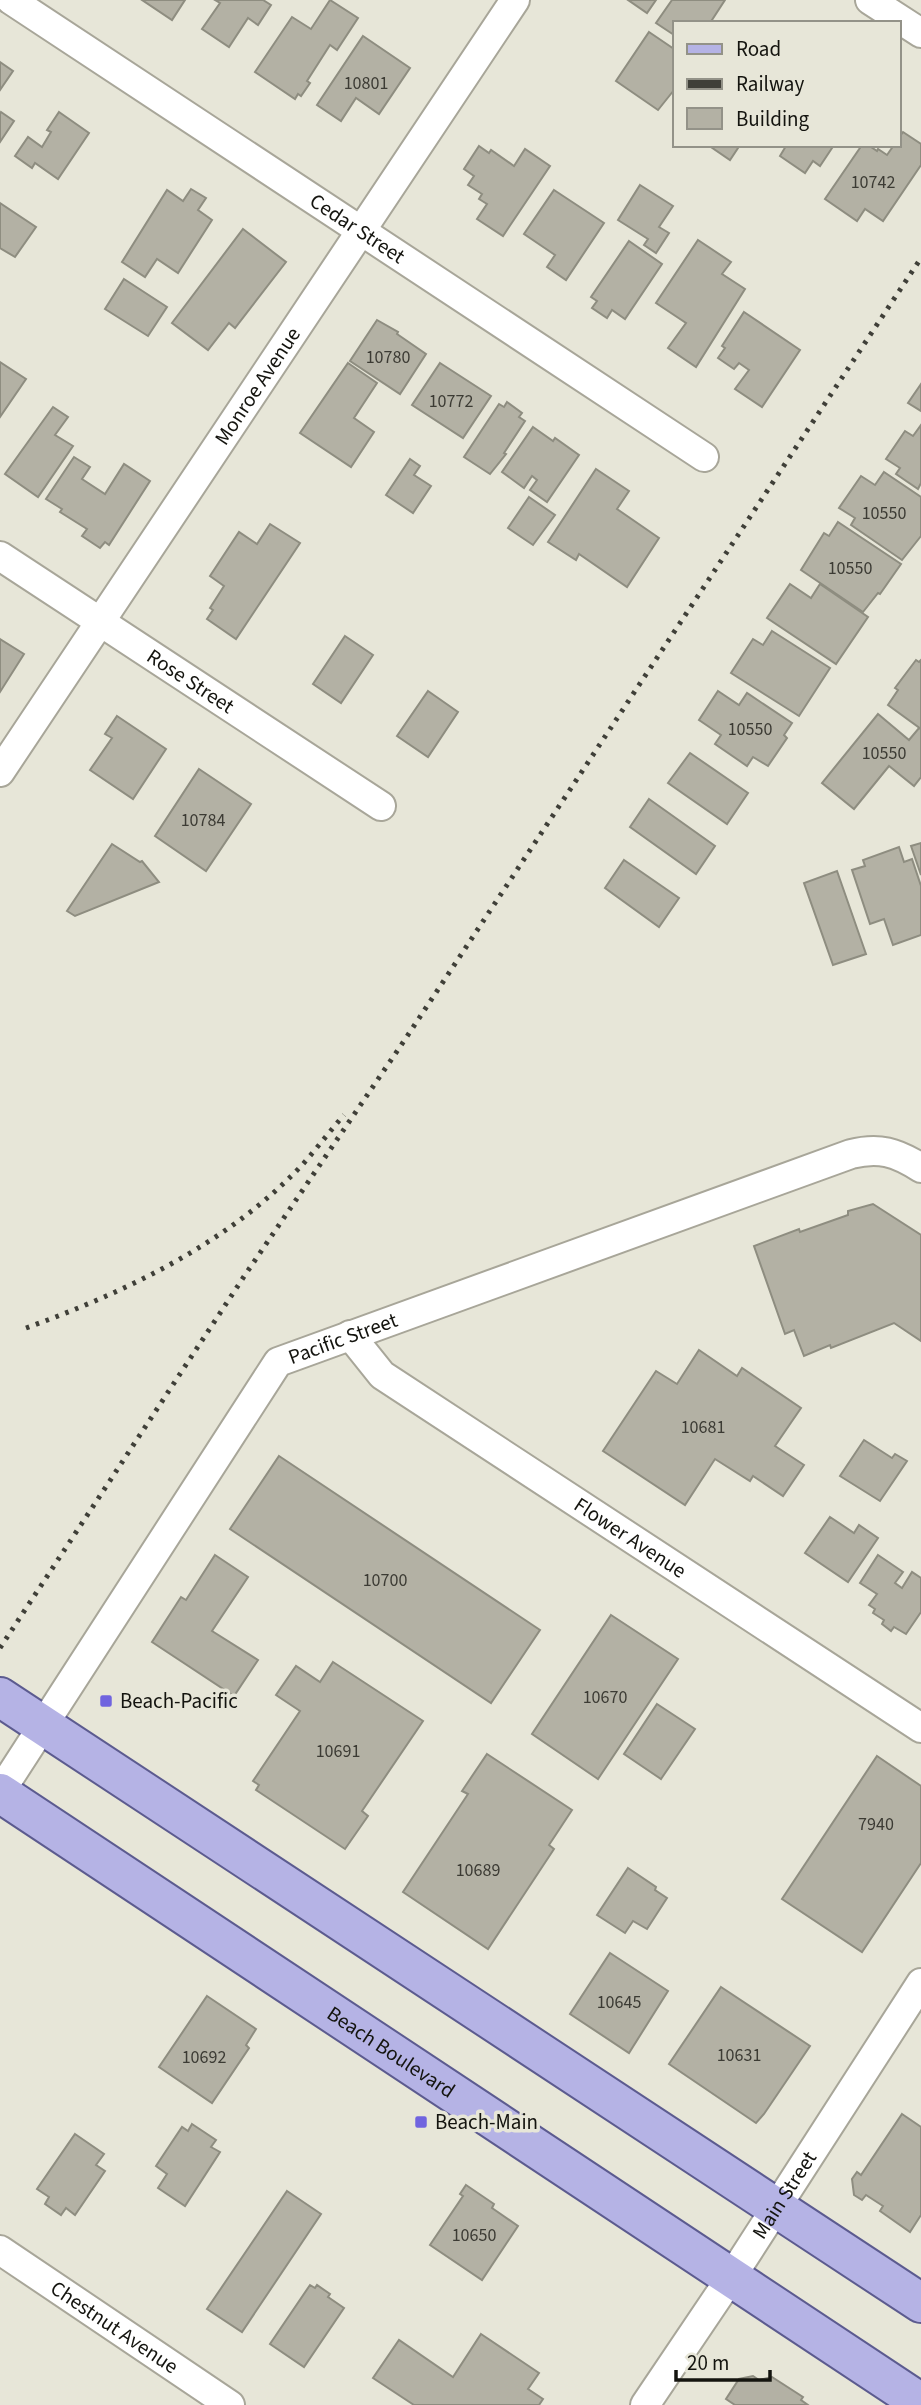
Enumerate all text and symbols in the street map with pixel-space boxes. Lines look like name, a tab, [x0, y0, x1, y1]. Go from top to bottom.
legend	[673, 21, 900, 147]
text: Road	[736, 34, 781, 64]
text: Railway	[736, 69, 804, 99]
house number: 10801	[344, 71, 388, 96]
text: Building	[736, 104, 810, 134]
house number: 10742	[851, 170, 895, 195]
street label: Cedar Street	[304, 186, 411, 271]
street label: Monroe Avenue	[207, 321, 308, 451]
house number: 10780	[366, 345, 410, 370]
house number: 10772	[429, 389, 473, 414]
house number: 10550	[862, 501, 906, 526]
house number: 10550	[828, 556, 872, 581]
street label: Rose Street	[141, 641, 240, 721]
house number: 10550	[728, 717, 772, 742]
house number: 10550	[862, 741, 906, 766]
house number: 10784	[181, 808, 225, 833]
street label: Pacific Street	[284, 1305, 402, 1372]
house number: 10681	[681, 1415, 725, 1440]
street label: Flower Avenue	[568, 1490, 692, 1585]
house number: 10700	[363, 1568, 407, 1593]
house number: 10670	[583, 1685, 627, 1710]
place label: Beach-Pacific	[120, 1686, 238, 1716]
marker: Beach-Pacific	[98, 1693, 114, 1709]
house number: 10691	[316, 1739, 360, 1764]
house number: 7940	[858, 1812, 894, 1837]
house number: 10689	[456, 1858, 500, 1883]
house number: 10645	[597, 1990, 641, 2015]
street label: Beach Boulevard	[321, 1999, 461, 2105]
house number: 10631	[717, 2043, 761, 2068]
house number: 10692	[182, 2045, 226, 2070]
place label: Beach-Main	[435, 2107, 538, 2137]
marker: Beach-Main	[413, 2114, 429, 2130]
street label: Main Street	[745, 2145, 824, 2245]
house number: 10650	[452, 2223, 496, 2248]
street label: Chestnut Avenue	[45, 2273, 184, 2381]
scale bar	[676, 2338, 771, 2382]
text: 20 m	[687, 2348, 729, 2378]

